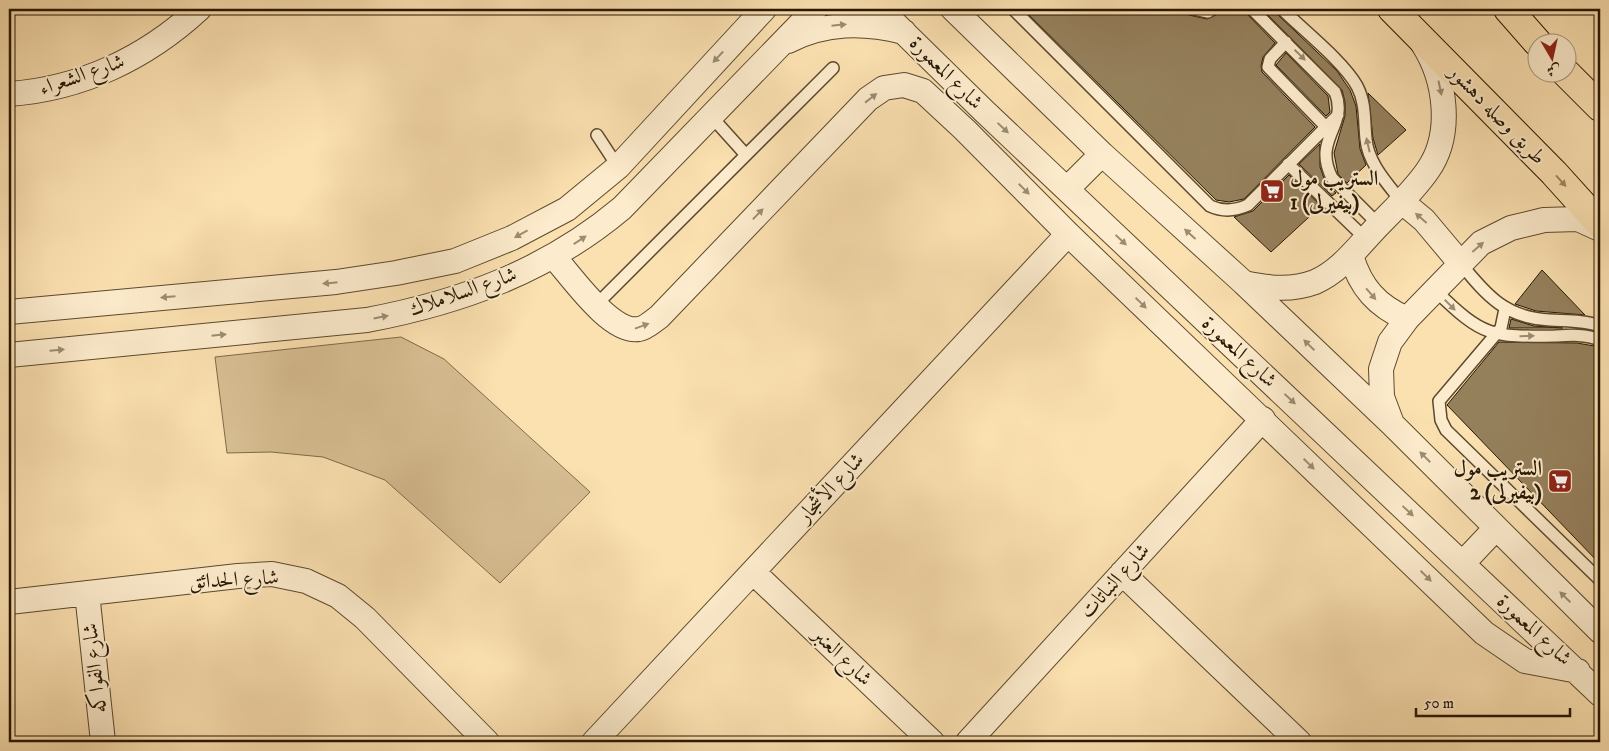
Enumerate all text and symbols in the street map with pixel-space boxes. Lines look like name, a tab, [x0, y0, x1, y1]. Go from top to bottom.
one-way arrow	[832, 21, 848, 29]
street label: شارع المعمورة	[901, 31, 988, 118]
north arrow	[1526, 32, 1576, 82]
street label: شارع الشعراء	[36, 48, 129, 105]
one-way arrow	[1294, 49, 1306, 61]
one-way arrow	[712, 51, 724, 63]
street label: طريق وصله دهشور	[1441, 58, 1551, 171]
text: ش	[1546, 60, 1562, 80]
one-way arrow	[1436, 80, 1444, 96]
one-way arrow	[864, 92, 877, 103]
one-way arrow	[996, 122, 1008, 134]
one-way arrow	[1364, 138, 1372, 153]
place label: الستريب مول 1 (بيفيرلى)	[1290, 166, 1378, 216]
one-way arrow	[1555, 174, 1567, 186]
supermarket icon: الستريب مول 1 (بيفيرلى)	[1259, 178, 1285, 204]
one-way arrow	[1018, 183, 1030, 195]
one-way arrow	[752, 209, 764, 221]
one-way arrow	[1415, 213, 1427, 224]
one-way arrow	[1184, 228, 1196, 240]
one-way arrow	[513, 230, 528, 238]
one-way arrow	[1114, 234, 1126, 246]
one-way arrow	[573, 236, 586, 245]
one-way arrow	[1472, 242, 1485, 253]
street label: شارع السلاملاك	[406, 261, 522, 326]
one-way arrow	[322, 279, 338, 287]
one-way arrow	[1365, 288, 1376, 301]
one-way arrow	[160, 294, 176, 302]
one-way arrow	[1134, 297, 1146, 309]
one-way arrow	[1444, 299, 1456, 311]
street label: شارع المعمورة	[1193, 311, 1282, 396]
one-way arrow	[373, 313, 389, 321]
one-way arrow	[635, 322, 650, 330]
one-way arrow	[211, 330, 227, 338]
one-way arrow	[1519, 332, 1535, 340]
one-way arrow	[1303, 339, 1315, 351]
one-way arrow	[50, 346, 66, 354]
one-way arrow	[1283, 393, 1295, 405]
street label: شارع الأشجار	[788, 445, 873, 533]
one-way arrow	[1420, 452, 1432, 464]
place label: الستريب مول 2 (بيفيرلى)	[1454, 456, 1542, 506]
one-way arrow	[1302, 458, 1314, 470]
supermarket icon: الستريب مول 2 (بيفيرلى)	[1547, 468, 1573, 494]
one-way arrow	[1402, 505, 1414, 517]
street label: شارع النباتات	[1074, 538, 1159, 627]
street label: شارع الحدائق	[188, 565, 280, 599]
one-way arrow	[1419, 570, 1431, 582]
street label: شارع المعمورة	[1488, 589, 1577, 674]
one-way arrow	[1560, 591, 1572, 603]
street label: شارع الفواكه	[76, 621, 117, 714]
street label: شارع العنبر	[802, 621, 877, 695]
scale bar	[1416, 686, 1570, 718]
text: 50 m	[1424, 694, 1454, 713]

